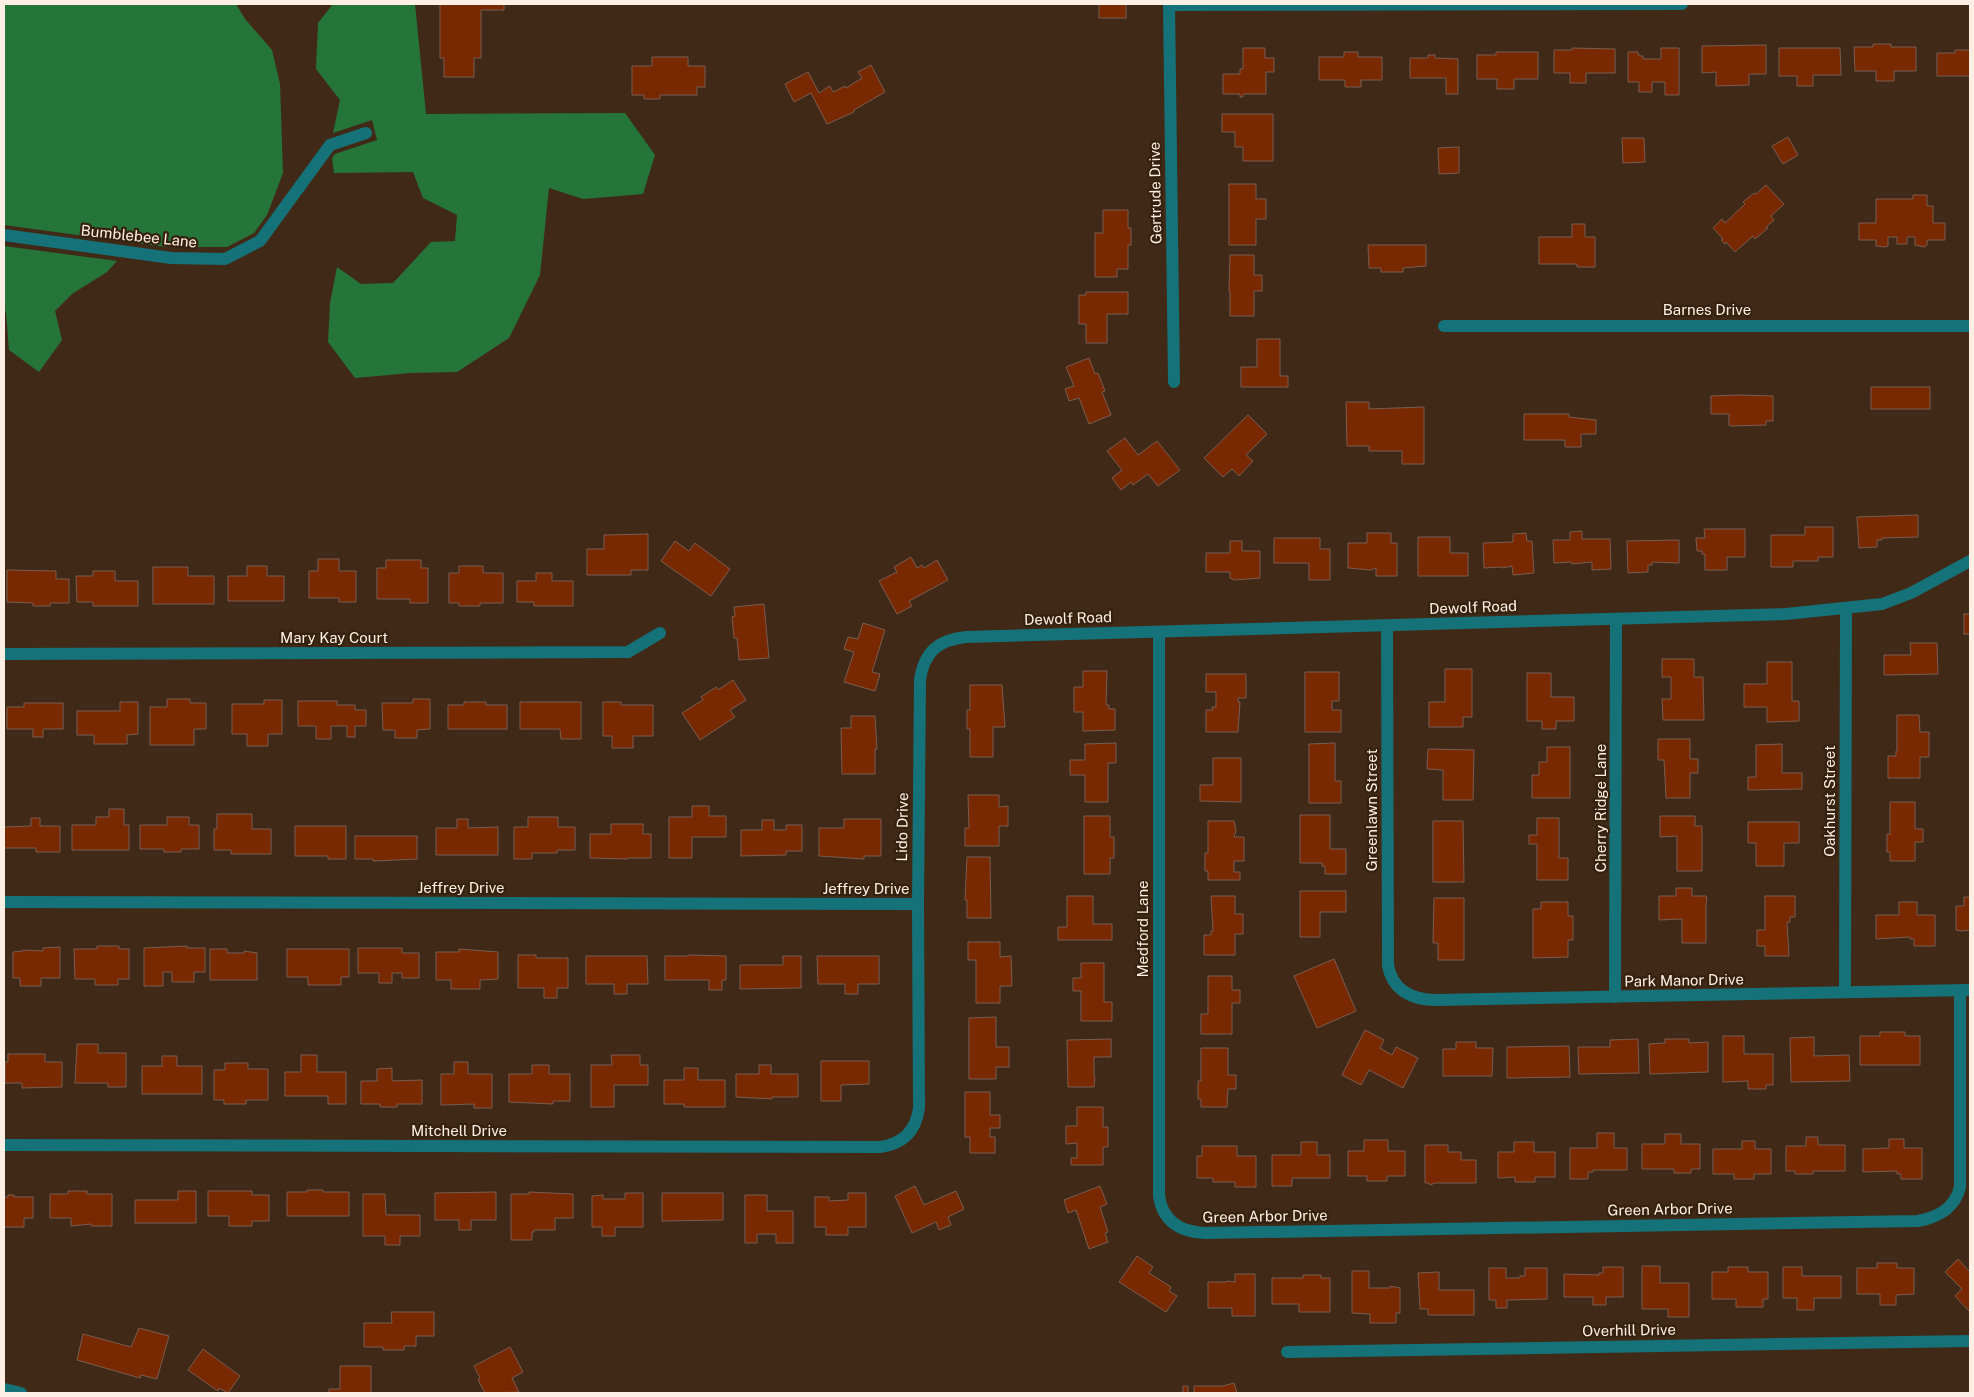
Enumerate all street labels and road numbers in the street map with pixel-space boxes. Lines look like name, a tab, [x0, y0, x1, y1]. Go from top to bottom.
street label: Gertrude Drive	[1146, 142, 1164, 244]
street label: Bumblebee Lane	[80, 221, 198, 251]
street label: Barnes Drive	[1663, 301, 1751, 318]
street label: Dewolf Road	[1429, 597, 1517, 617]
street label: Dewolf Road	[1024, 608, 1112, 628]
street label: Mary Kay Court	[280, 629, 388, 646]
street label: Cherry Ridge Lane	[1592, 744, 1609, 872]
street label: Oakhurst Street	[1821, 745, 1838, 857]
street label: Greenlawn Street	[1363, 748, 1380, 871]
street label: Lido Drive	[893, 792, 911, 862]
street label: Jeffrey Drive	[417, 879, 505, 896]
street label: Jeffrey Drive	[822, 880, 910, 897]
street label: Medford Lane	[1134, 880, 1151, 978]
street label: Park Manor Drive	[1624, 970, 1744, 990]
street label: Mitchell Drive	[411, 1122, 507, 1139]
street label: Green Arbor Drive	[1607, 1199, 1733, 1219]
street label: Green Arbor Drive	[1202, 1206, 1328, 1226]
street label: Overhill Drive	[1582, 1321, 1676, 1339]

